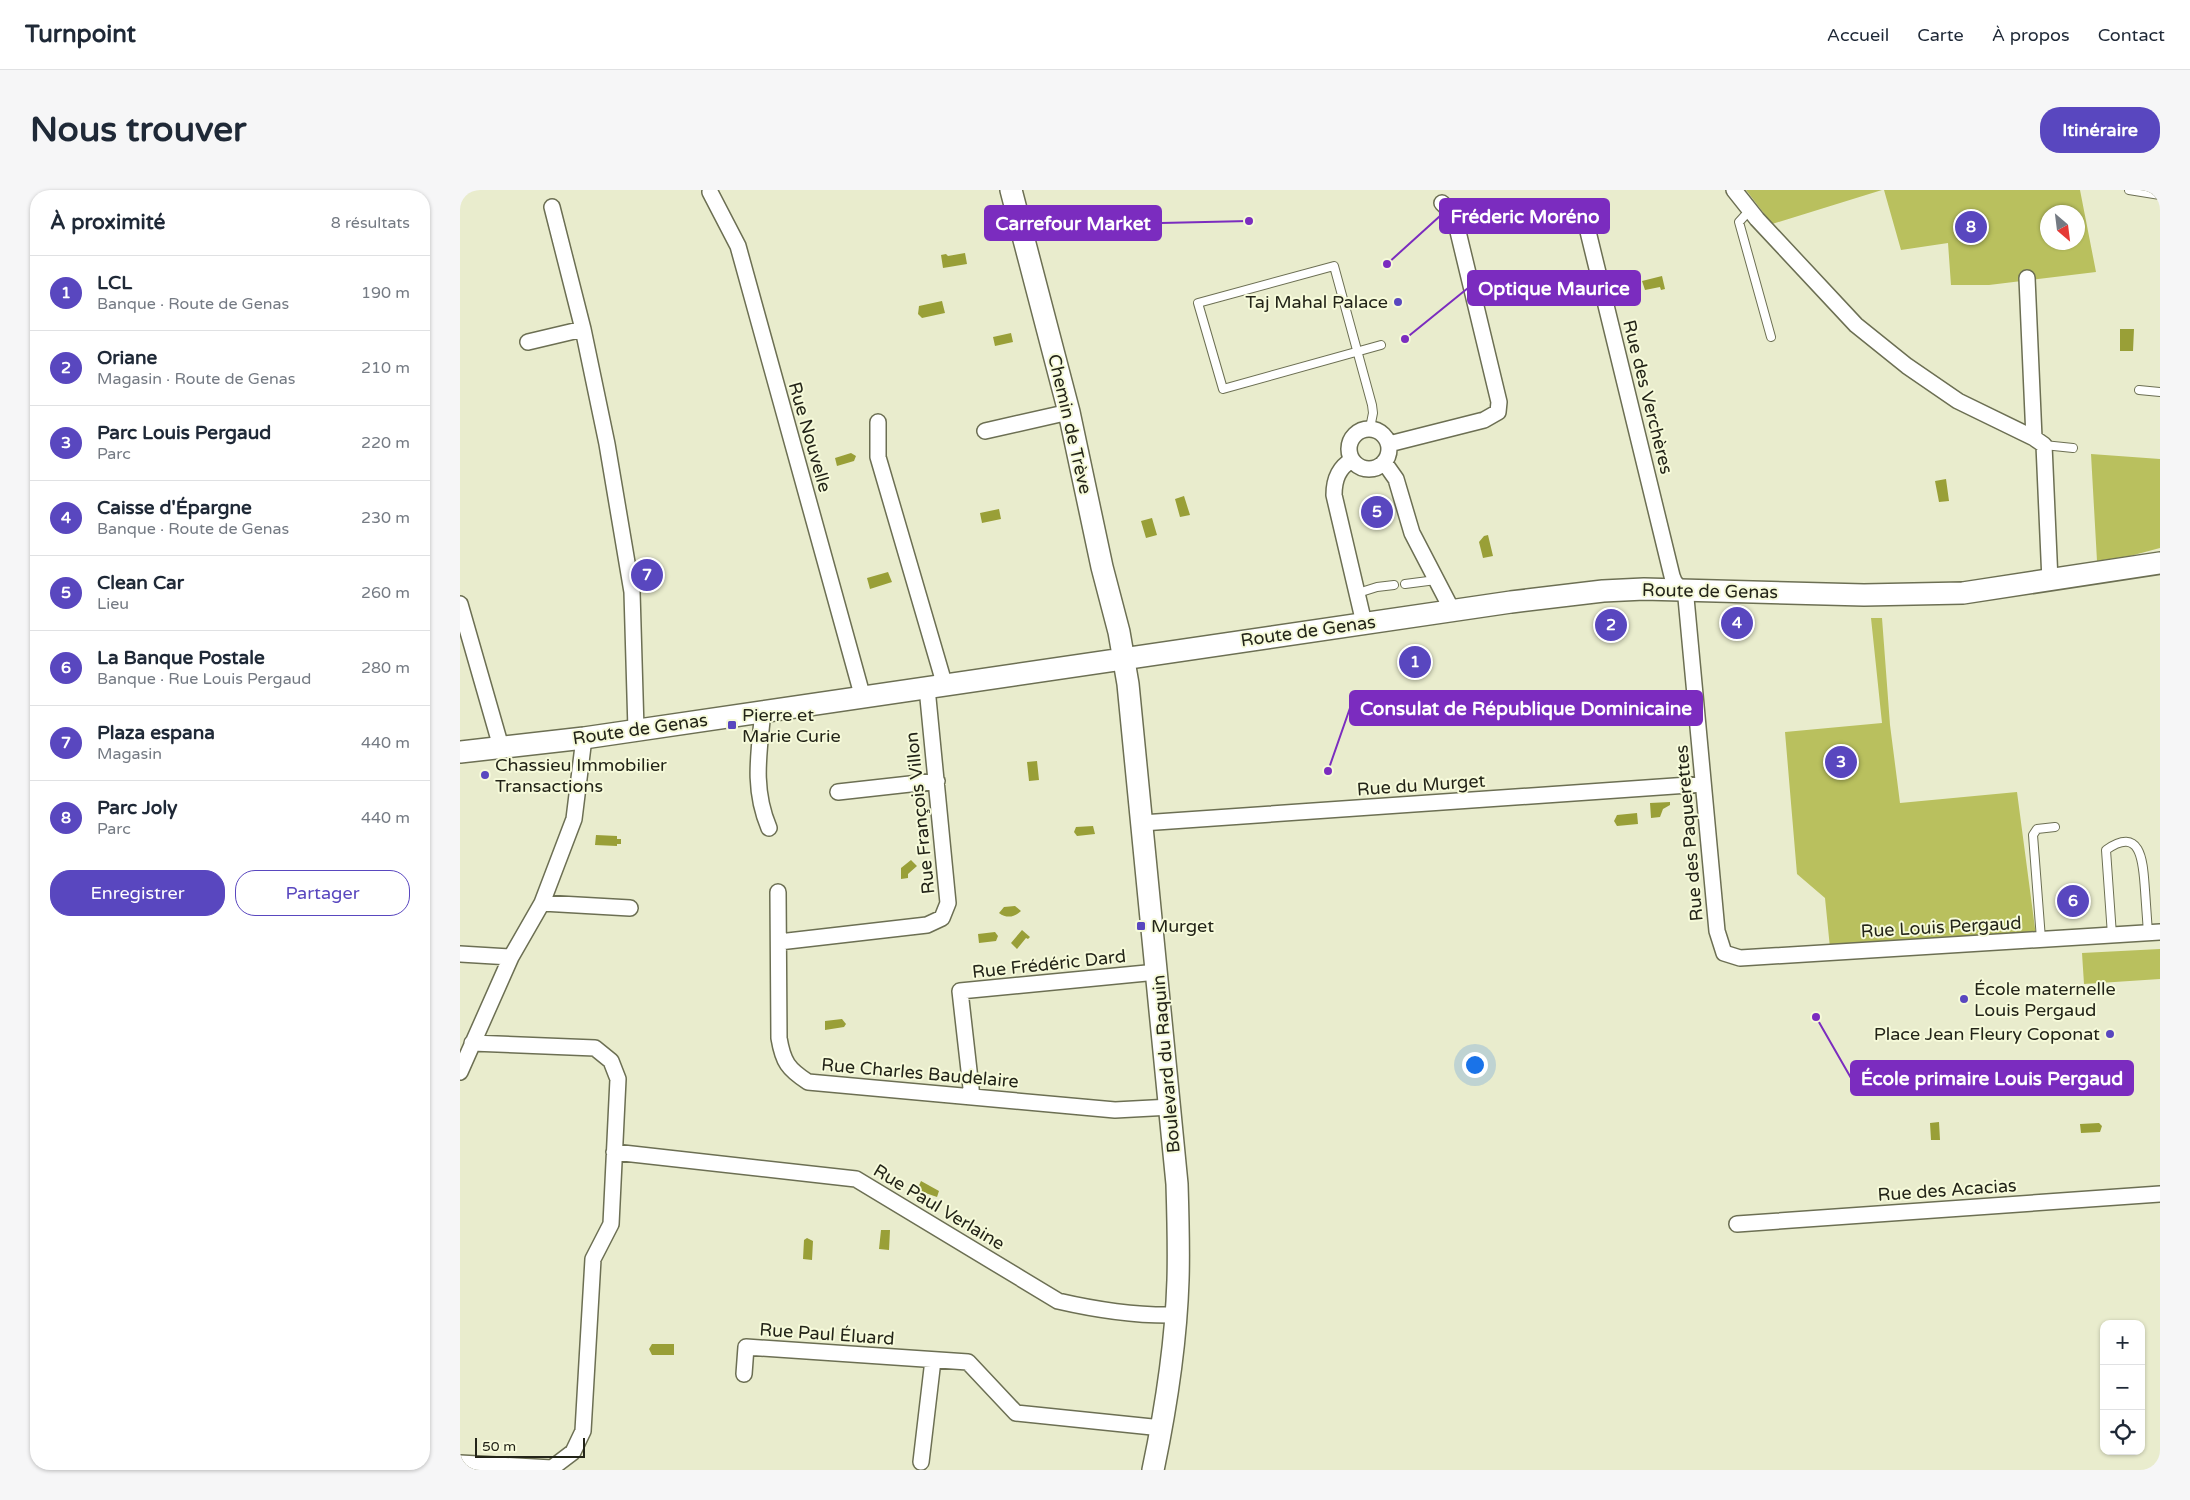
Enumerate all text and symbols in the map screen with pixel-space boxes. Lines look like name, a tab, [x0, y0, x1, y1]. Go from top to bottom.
text: Turnpoint	[25, 20, 136, 49]
text: Accueil	[1827, 24, 1889, 46]
text: Carte	[1917, 24, 1964, 46]
text: À propos	[1992, 24, 2070, 46]
text: Contact	[2098, 24, 2165, 46]
button: Itinéraire	[2040, 107, 2160, 153]
text: Nous trouver	[30, 109, 246, 151]
callout: Fréderic Moréno	[1440, 199, 1609, 233]
north arrow	[2040, 205, 2085, 250]
callout: Carrefour Market	[985, 206, 1161, 240]
text: Fréderic Moréno	[1450, 206, 1600, 228]
pin: 8	[1955, 208, 1987, 246]
text: À proximité	[50, 210, 165, 235]
text: 8 résultats	[331, 213, 410, 233]
text: Carrefour Market	[995, 213, 1151, 235]
callout: Optique Maurice	[1468, 271, 1640, 305]
text: LCL	[97, 272, 132, 294]
text: Optique Maurice	[1478, 278, 1630, 301]
text: 1	[61, 283, 71, 303]
text: 190 m	[361, 283, 410, 303]
place label: Taj Mahal Palace	[1245, 291, 1388, 313]
text: Banque · Route de Genas	[97, 294, 289, 314]
marker: Taj Mahal Palace	[1392, 296, 1404, 308]
street label: Rue des Verchères	[1618, 318, 1678, 476]
text: Oriane	[97, 347, 157, 369]
street label: Chemin de Trève	[1043, 352, 1097, 496]
text: 2	[61, 358, 71, 378]
text: 210 m	[361, 358, 410, 378]
text: Magasin · Route de Genas	[97, 369, 295, 389]
street label: Rue Nouvelle	[784, 379, 836, 495]
text: Parc Louis Pergaud	[97, 422, 271, 444]
text: 3	[61, 433, 71, 453]
text: 220 m	[361, 433, 410, 453]
text: Parc	[97, 444, 131, 464]
pin: 5	[1361, 493, 1393, 531]
text: Caisse d'Épargne	[97, 497, 252, 519]
text: 4	[61, 508, 71, 528]
text: 230 m	[361, 508, 410, 528]
text: Banque · Route de Genas	[97, 519, 289, 539]
pin: 7	[631, 556, 663, 594]
text: Clean Car	[97, 572, 184, 594]
street label: Route de Genas	[1642, 579, 1778, 603]
text: 5	[61, 583, 71, 603]
text: 260 m	[361, 583, 410, 603]
text: Lieu	[97, 594, 129, 614]
pin: 4	[1721, 604, 1753, 642]
pin: 2	[1595, 606, 1627, 644]
street label: Route de Genas	[1239, 611, 1377, 651]
pin: 1	[1399, 643, 1431, 681]
text: La Banque Postale	[97, 647, 265, 669]
text: 6	[61, 658, 71, 678]
text: 280 m	[361, 658, 410, 678]
text: Banque · Rue Louis Pergaud	[97, 669, 311, 689]
callout: Consulat de République Dominicaine	[1350, 691, 1702, 725]
text: Consulat de République Dominicaine	[1360, 698, 1692, 721]
place label: Pierre et Marie Curie	[742, 704, 841, 747]
street label: Route de Genas	[571, 709, 709, 749]
marker: Pierre et Marie Curie	[726, 719, 738, 731]
text: Plaza espana	[97, 722, 215, 744]
street label: Rue François Villon	[901, 731, 939, 895]
text: 7	[61, 733, 71, 753]
text: 440 m	[361, 733, 410, 753]
pin: 3	[1825, 743, 1857, 781]
text: Magasin	[97, 744, 162, 764]
street label: Rue des Paquerettes	[1670, 744, 1708, 922]
place label: Chassieu Immobilier Transactions	[495, 754, 667, 797]
marker: Chassieu Immobilier Transactions	[479, 769, 491, 781]
street label: Rue du Murget	[1356, 770, 1486, 800]
text: Parc Joly	[97, 797, 177, 819]
text: 8	[61, 808, 71, 828]
text: 440 m	[361, 808, 410, 828]
text: Parc	[97, 819, 131, 839]
button: Enregistrer	[50, 870, 225, 916]
button: Partager	[235, 870, 410, 916]
pin: 6	[2057, 882, 2089, 920]
street label: Rue Louis Pergaud	[1860, 912, 2022, 942]
place label: Murget	[1151, 915, 1214, 937]
marker: Murget	[1135, 920, 1147, 932]
street label: Rue Frédéric Dard	[971, 945, 1127, 983]
street label: Boulevard du Raquin	[1147, 974, 1185, 1154]
place label: École maternelle Louis Pergaud	[1974, 978, 2116, 1021]
marker: École maternelle Louis Pergaud	[1958, 993, 1970, 1005]
place label: Place Jean Fleury Coponat	[1874, 1023, 2100, 1045]
marker: Place Jean Fleury Coponat	[2104, 1028, 2116, 1040]
your location	[1462, 1052, 1488, 1078]
street label: Rue Charles Baudelaire	[820, 1053, 1020, 1093]
callout: École primaire Louis Pergaud	[1851, 1061, 2133, 1095]
text: École primaire Louis Pergaud	[1861, 1067, 2123, 1091]
street label: Rue Paul Verlaine	[869, 1159, 1009, 1255]
street label: Rue des Acacias	[1877, 1174, 2017, 1206]
street label: Rue Paul Éluard	[759, 1318, 895, 1350]
map controls	[2100, 1320, 2145, 1455]
button: +	[2100, 1320, 2145, 1365]
button: −	[2100, 1365, 2145, 1410]
button: locate	[2100, 1410, 2145, 1455]
scale bar	[475, 1435, 585, 1458]
text: 50 m	[482, 1438, 516, 1455]

